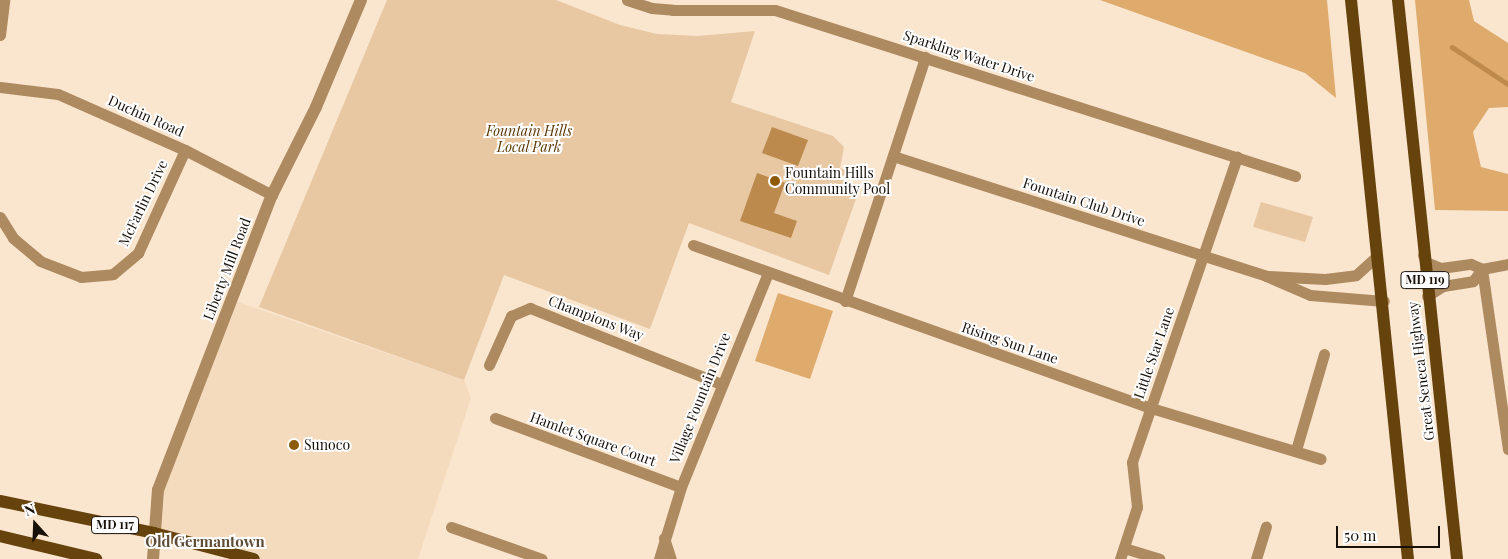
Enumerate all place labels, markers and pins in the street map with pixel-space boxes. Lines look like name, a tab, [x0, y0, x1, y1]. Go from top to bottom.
place label: Fountain Hills Community Pool	[785, 165, 891, 198]
marker: Fountain Hills Community Pool	[769, 175, 781, 187]
place label: Sunoco	[304, 437, 350, 453]
marker: Sunoco	[288, 439, 300, 451]

